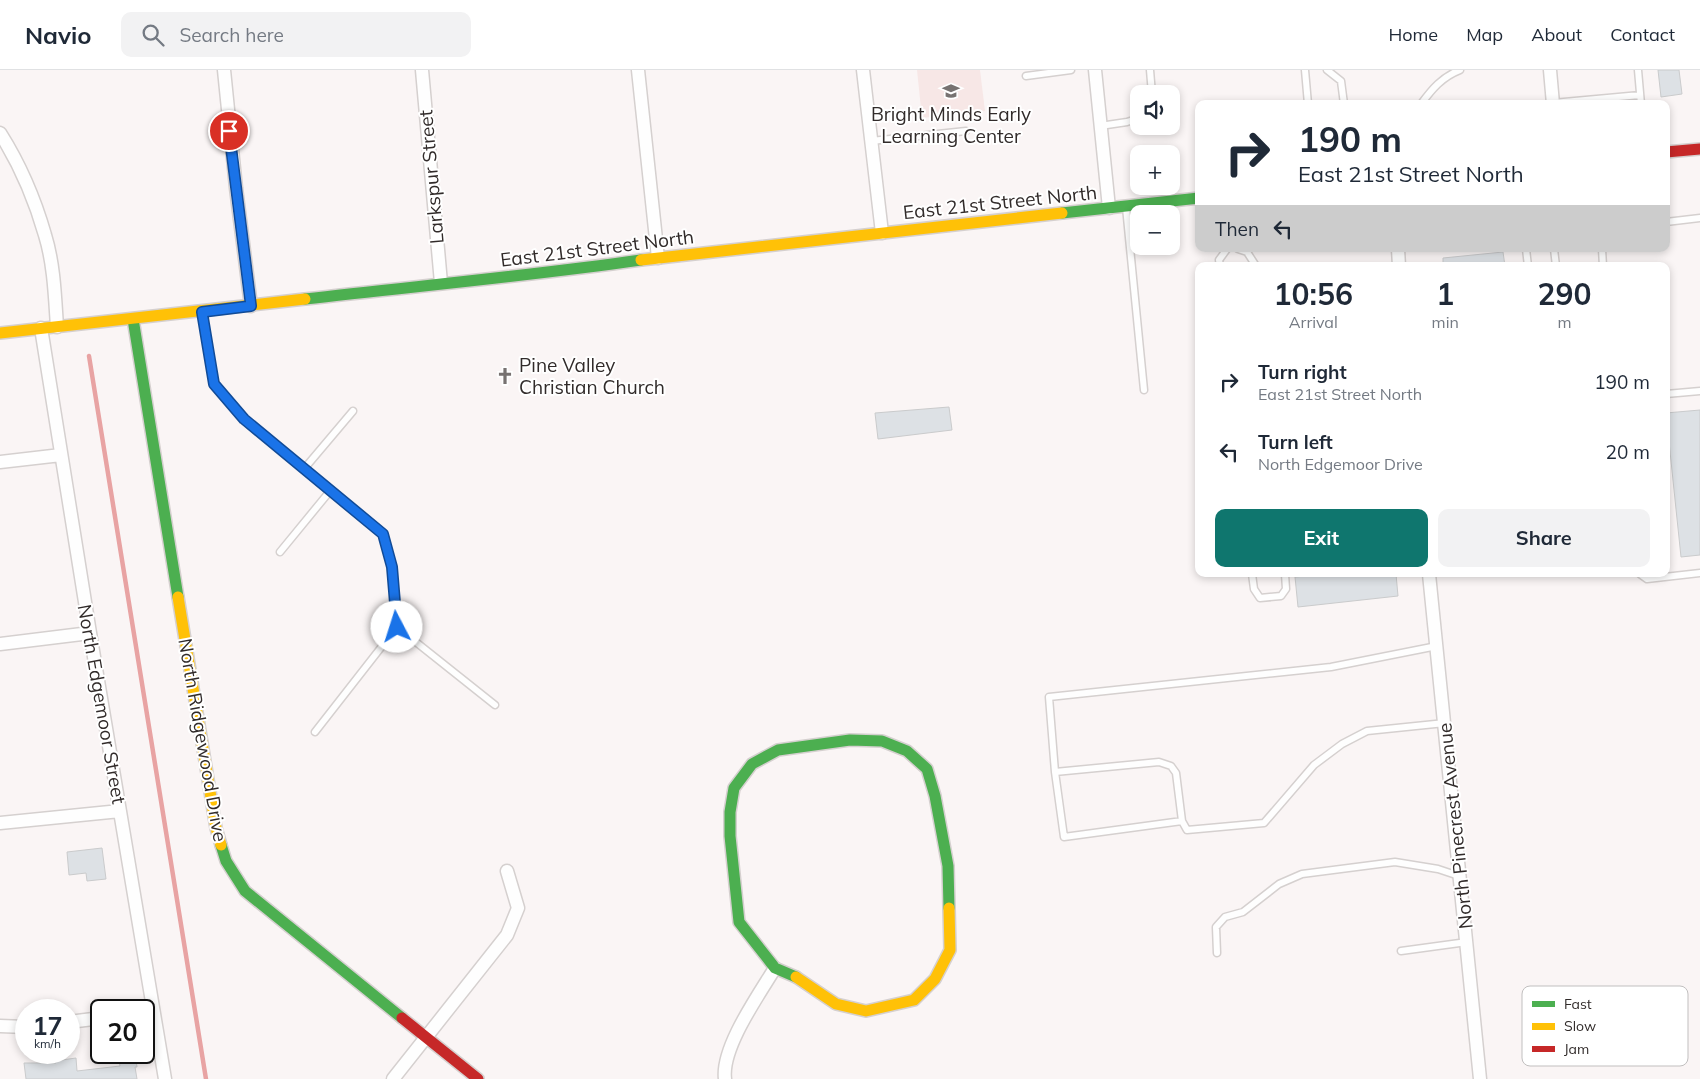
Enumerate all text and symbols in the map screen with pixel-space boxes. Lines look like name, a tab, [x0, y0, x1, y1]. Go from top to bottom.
search box	[121, 12, 471, 57]
text: Navio	[25, 20, 91, 50]
icon: search	[139, 21, 167, 49]
text: Search here	[179, 23, 284, 47]
text: Home	[1388, 23, 1438, 46]
text: Map	[1466, 23, 1503, 46]
text: About	[1531, 23, 1582, 46]
text: Contact	[1610, 23, 1675, 46]
school or university icon: Bright Minds Early Learning Center	[941, 81, 961, 101]
map controls	[1130, 85, 1180, 255]
button: sound	[1130, 85, 1180, 135]
place label: Bright Minds Early Learning Center	[871, 102, 1031, 148]
street label: Larkspur Street	[413, 109, 449, 245]
pin	[208, 110, 250, 152]
icon: arrive	[215, 117, 243, 145]
text: 190 m	[1298, 117, 1402, 161]
icon: right	[1215, 120, 1280, 185]
button: +	[1130, 145, 1180, 195]
text: East 21st Street North	[1298, 160, 1524, 188]
street label: East 21st Street North	[902, 180, 1098, 224]
button: −	[1130, 205, 1180, 255]
icon: left	[1269, 215, 1297, 243]
text: Then	[1215, 217, 1259, 241]
street label: East 21st Street North	[499, 224, 695, 272]
text: 10:56	[1274, 275, 1353, 313]
text: 1	[1436, 275, 1454, 313]
text: 290	[1537, 275, 1591, 313]
text: Arrival	[1289, 312, 1338, 332]
text: min	[1432, 312, 1459, 332]
text: m	[1557, 312, 1571, 332]
place label: Pine Valley Christian Church	[519, 353, 665, 399]
text: Turn right	[1258, 360, 1347, 384]
church icon: Pine Valley Christian Church	[495, 366, 515, 386]
icon: right	[1215, 368, 1243, 396]
text: 190 m	[1594, 370, 1650, 394]
text: East 21st Street North	[1258, 384, 1422, 404]
text: Turn left	[1258, 430, 1333, 454]
icon: left	[1215, 438, 1243, 466]
text: 20 m	[1606, 440, 1650, 464]
text: North Edgemoor Drive	[1258, 454, 1423, 474]
button: Exit	[1215, 509, 1428, 567]
button: Share	[1438, 509, 1650, 567]
position arrow	[370, 600, 422, 652]
street label: North Edgemoor Street	[73, 602, 131, 806]
street label: North Ridgewood Drive	[173, 636, 233, 844]
street label: North Pinecrest Avenue	[1432, 722, 1478, 930]
legend	[1522, 986, 1688, 1066]
text: Fast	[1564, 995, 1592, 1013]
speed limit sign: 20	[90, 999, 155, 1064]
text: 17	[32, 1010, 63, 1041]
text: Slow	[1564, 1017, 1596, 1035]
text: km/h	[34, 1036, 61, 1051]
text: Jam	[1564, 1040, 1589, 1058]

